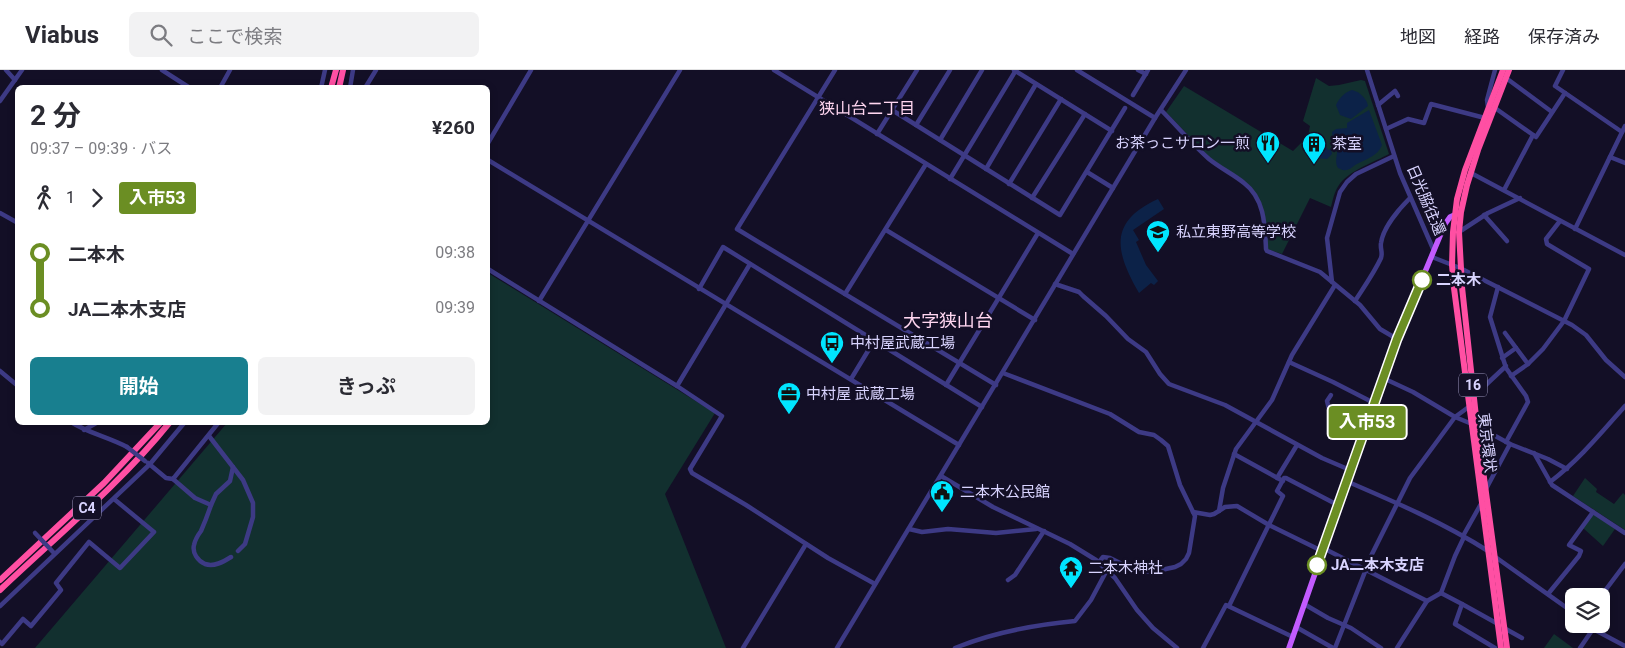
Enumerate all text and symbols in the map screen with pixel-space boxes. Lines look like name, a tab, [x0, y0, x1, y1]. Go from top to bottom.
search box	[129, 12, 479, 57]
text: Viabus	[25, 21, 99, 49]
icon: search	[147, 21, 175, 49]
text: ここで検索	[187, 25, 282, 48]
text: 地図	[1400, 26, 1436, 47]
text: 経路	[1464, 26, 1500, 47]
text: 保存済み	[1528, 26, 1600, 47]
text: 2 分	[30, 99, 81, 132]
district label: 狭山台二丁目	[819, 99, 915, 118]
text: ¥260	[432, 116, 475, 139]
restaurant icon: お茶っこサロン一煎	[1255, 130, 1281, 164]
building icon: 茶室	[1301, 131, 1327, 165]
place label: お茶っこサロン一煎	[1115, 134, 1250, 152]
place label: 茶室	[1332, 135, 1362, 153]
text: 09:37 – 09:39 · バス	[30, 139, 172, 158]
street label: 日光脇往還	[1403, 162, 1449, 238]
icon: walk	[30, 184, 58, 212]
icon: forward	[83, 184, 111, 212]
text: 入市53	[129, 187, 186, 208]
text: 1	[66, 188, 75, 207]
school or university icon: 私立東野高等学校	[1145, 219, 1171, 253]
place label: 私立東野高等学校	[1176, 223, 1296, 241]
text: 二本木	[68, 243, 125, 266]
text: 09:38	[435, 243, 475, 262]
marker: 二本木	[1412, 270, 1432, 290]
place label: 二本木	[1436, 271, 1481, 289]
text: JA二本木支店	[68, 298, 186, 321]
text: 09:39	[435, 298, 475, 317]
district label: 大字狭山台	[903, 310, 993, 331]
bus stop icon: 中村屋武蔵工場	[819, 330, 845, 364]
place label: 中村屋武蔵工場	[850, 334, 955, 352]
button: 開始	[30, 357, 248, 415]
button: きっぷ	[258, 357, 475, 415]
road number: 16	[1459, 374, 1487, 396]
office icon: 中村屋 武蔵工場	[776, 381, 802, 415]
place label: 中村屋 武蔵工場	[806, 385, 915, 403]
line badge: 入市53	[1332, 406, 1402, 438]
text: 入市53	[1339, 411, 1395, 432]
street label: 東京環状	[1474, 412, 1500, 474]
public building icon: 二本木公民館	[929, 479, 955, 513]
place label: 二本木公民館	[960, 483, 1050, 501]
road number: C4	[73, 496, 101, 519]
temple icon: 二本木神社	[1058, 555, 1084, 589]
marker: JA二本木支店	[1307, 555, 1327, 575]
place label: JA二本木支店	[1331, 556, 1424, 574]
place label: 二本木神社	[1088, 559, 1163, 577]
map controls	[1565, 588, 1610, 633]
button: layers	[1565, 588, 1610, 633]

